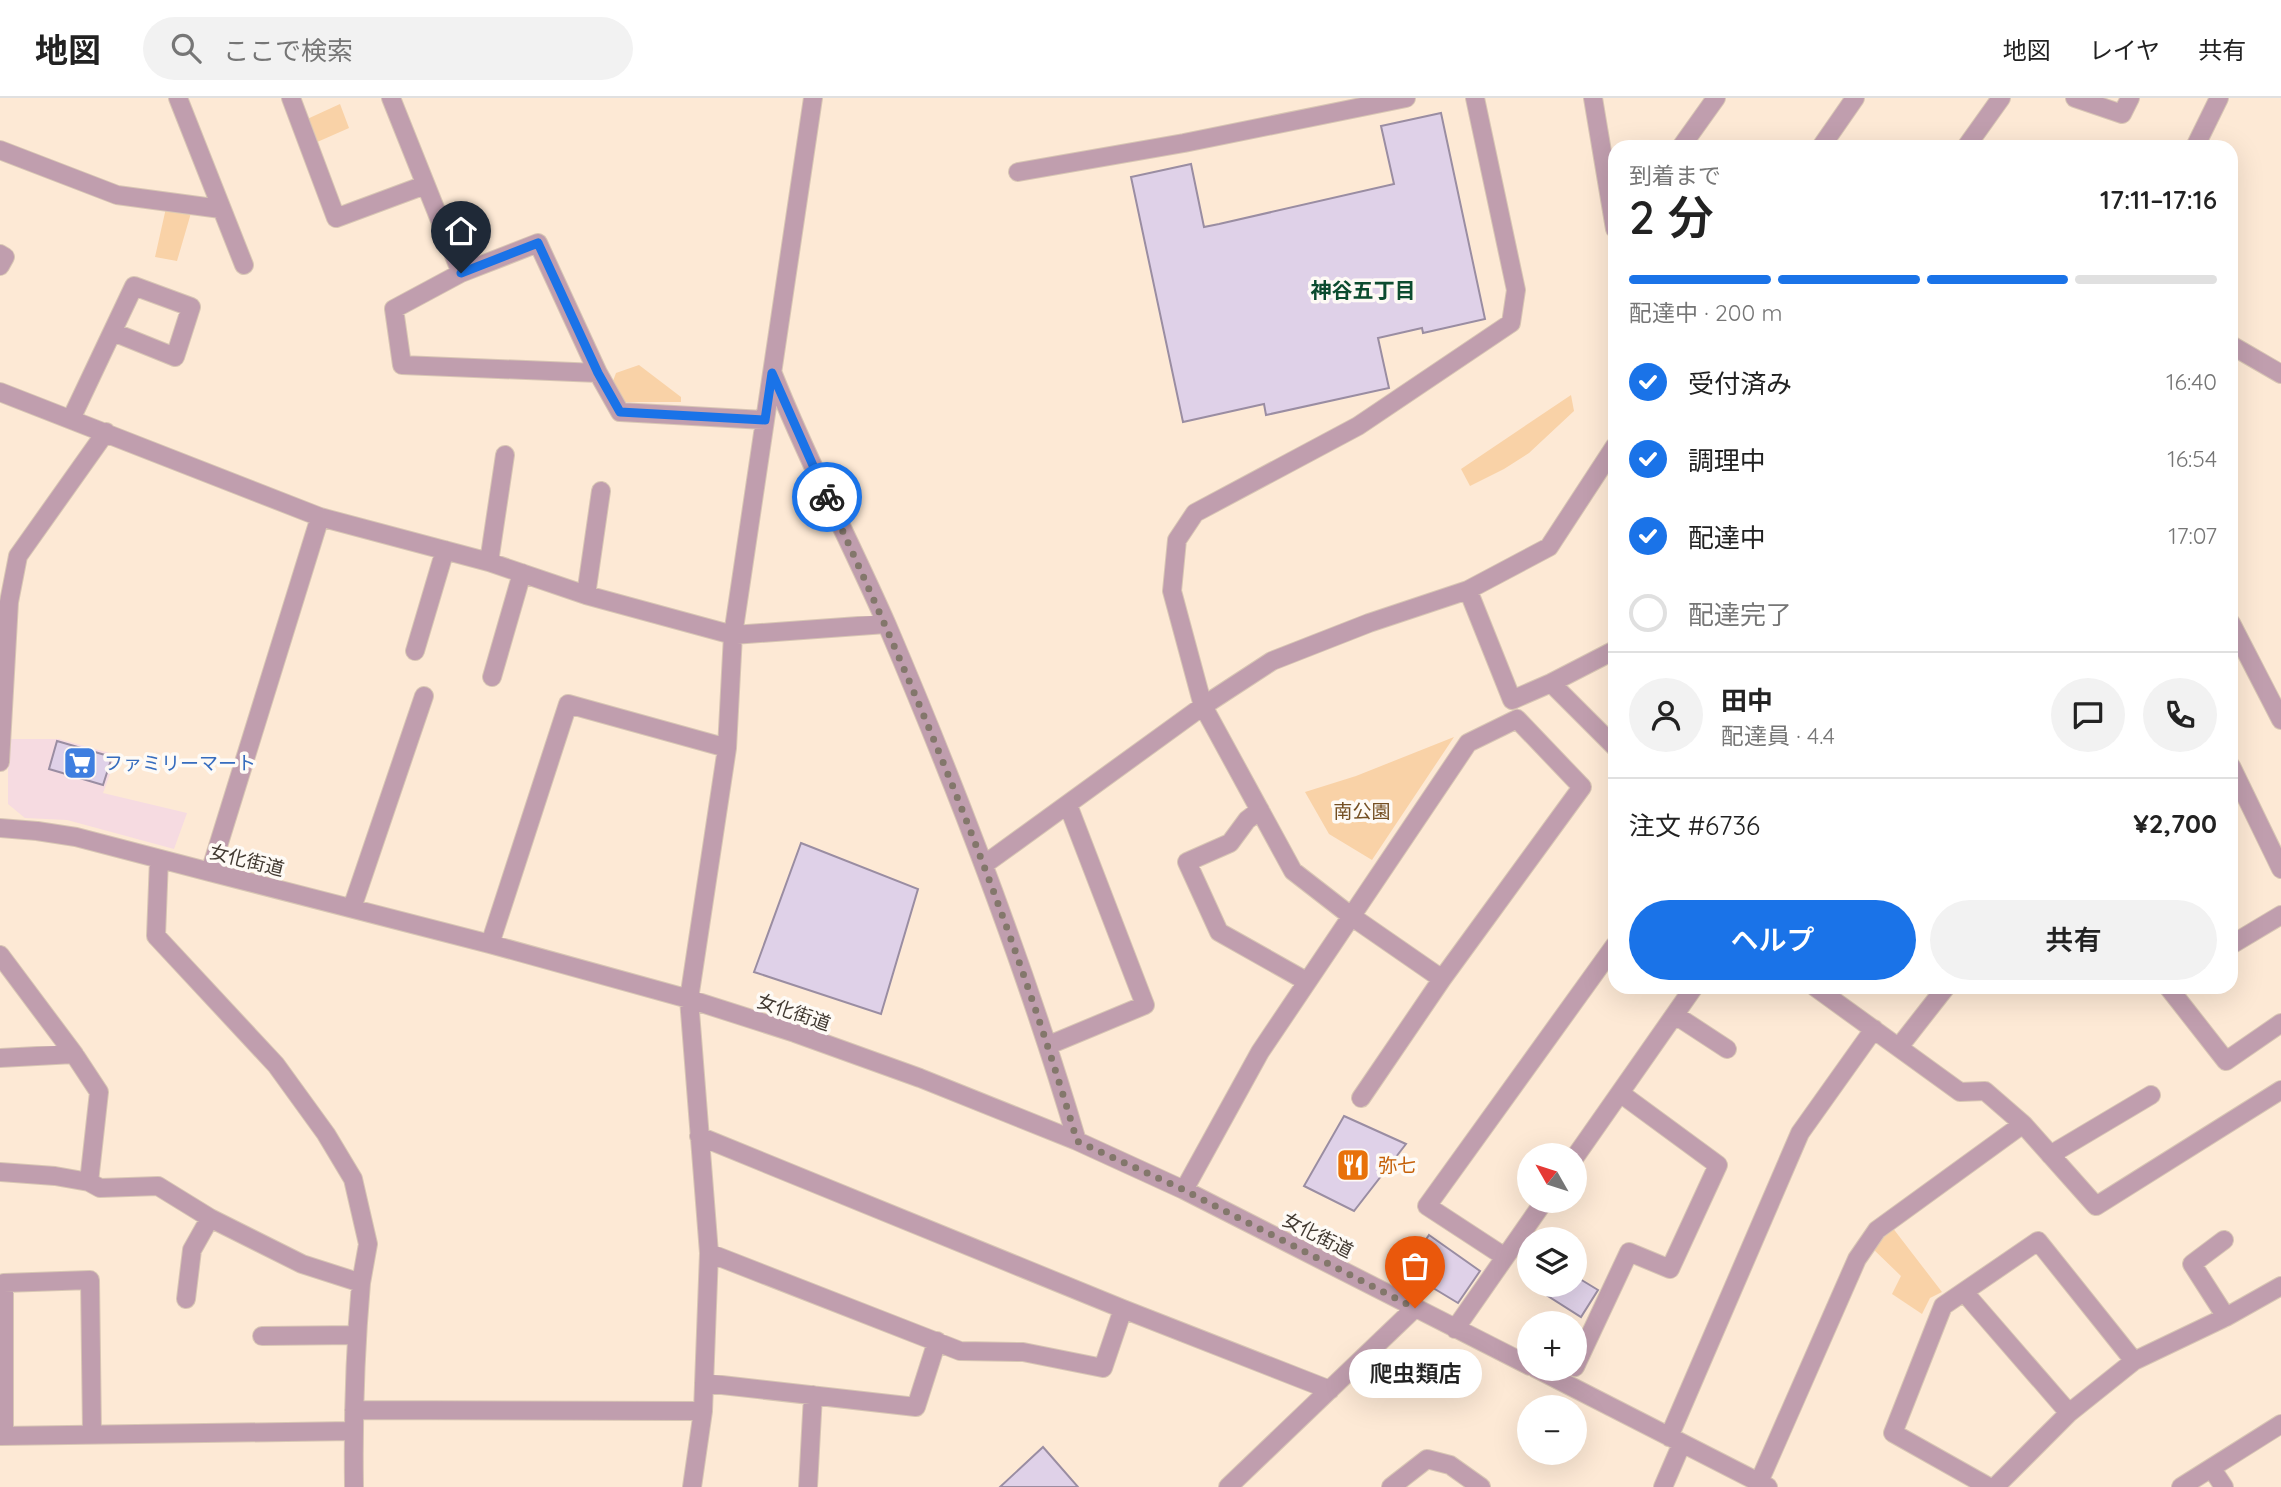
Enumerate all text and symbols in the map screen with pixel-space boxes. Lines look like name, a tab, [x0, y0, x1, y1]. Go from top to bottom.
search box	[143, 17, 633, 80]
text: 地図	[35, 29, 101, 70]
icon: search	[167, 29, 205, 67]
text: ここで検索	[223, 34, 353, 67]
text: 地図	[2003, 35, 2051, 65]
text: レイヤ	[2089, 35, 2160, 65]
text: 共有	[2198, 35, 2246, 65]
text: 到着まで	[1629, 161, 1721, 190]
text: 17:11–17:16	[2100, 183, 2217, 216]
text: 2 分	[1629, 188, 1714, 246]
pin	[431, 201, 491, 273]
icon: home	[442, 212, 480, 250]
district label: 神谷五丁目	[1311, 277, 1416, 303]
text: 配達中 · 200 m	[1629, 298, 1782, 327]
icon: check	[1629, 363, 1667, 401]
text: 受付済み	[1688, 367, 1792, 400]
text: 16:40	[2166, 367, 2217, 396]
icon: check	[1629, 440, 1667, 478]
text: 調理中	[1688, 444, 1766, 477]
text: 16:54	[2167, 444, 2217, 473]
courier	[792, 462, 862, 532]
icon: bike	[808, 478, 846, 516]
icon: check	[1629, 517, 1667, 555]
text: 配達中	[1688, 521, 1766, 554]
text: 17:07	[2168, 521, 2217, 550]
text: 配達完了	[1688, 598, 1792, 631]
button: person	[1629, 678, 1703, 752]
button: chat	[2051, 678, 2125, 752]
button: phone	[2143, 678, 2217, 752]
text: 田中	[1721, 684, 1773, 717]
text: 配達員 · 4.4	[1721, 721, 1835, 750]
supermarket icon: ファミリーマート	[61, 744, 99, 782]
place label: ファミリーマート	[104, 751, 256, 775]
park label: 南公園	[1333, 799, 1391, 823]
text: ¥2,700	[2133, 807, 2217, 840]
text: 注文 #6736	[1629, 809, 1760, 842]
street label: 女化街道	[207, 839, 287, 881]
button: ヘルプ	[1629, 900, 1916, 980]
button: 共有	[1930, 900, 2217, 980]
street label: 女化街道	[754, 988, 834, 1036]
north arrow	[1517, 1143, 1587, 1213]
map controls	[1517, 1143, 1587, 1465]
restaurant icon: 弥七	[1334, 1146, 1372, 1184]
place label: 弥七	[1378, 1153, 1416, 1177]
street label: 女化街道	[1279, 1207, 1357, 1263]
button: layers	[1517, 1227, 1587, 1297]
pin	[1385, 1236, 1445, 1308]
icon: bag	[1396, 1247, 1434, 1285]
button: +	[1517, 1311, 1587, 1381]
callout: 爬虫類店	[1348, 1350, 1482, 1399]
text: 爬虫類店	[1370, 1359, 1462, 1388]
button: −	[1517, 1395, 1587, 1465]

